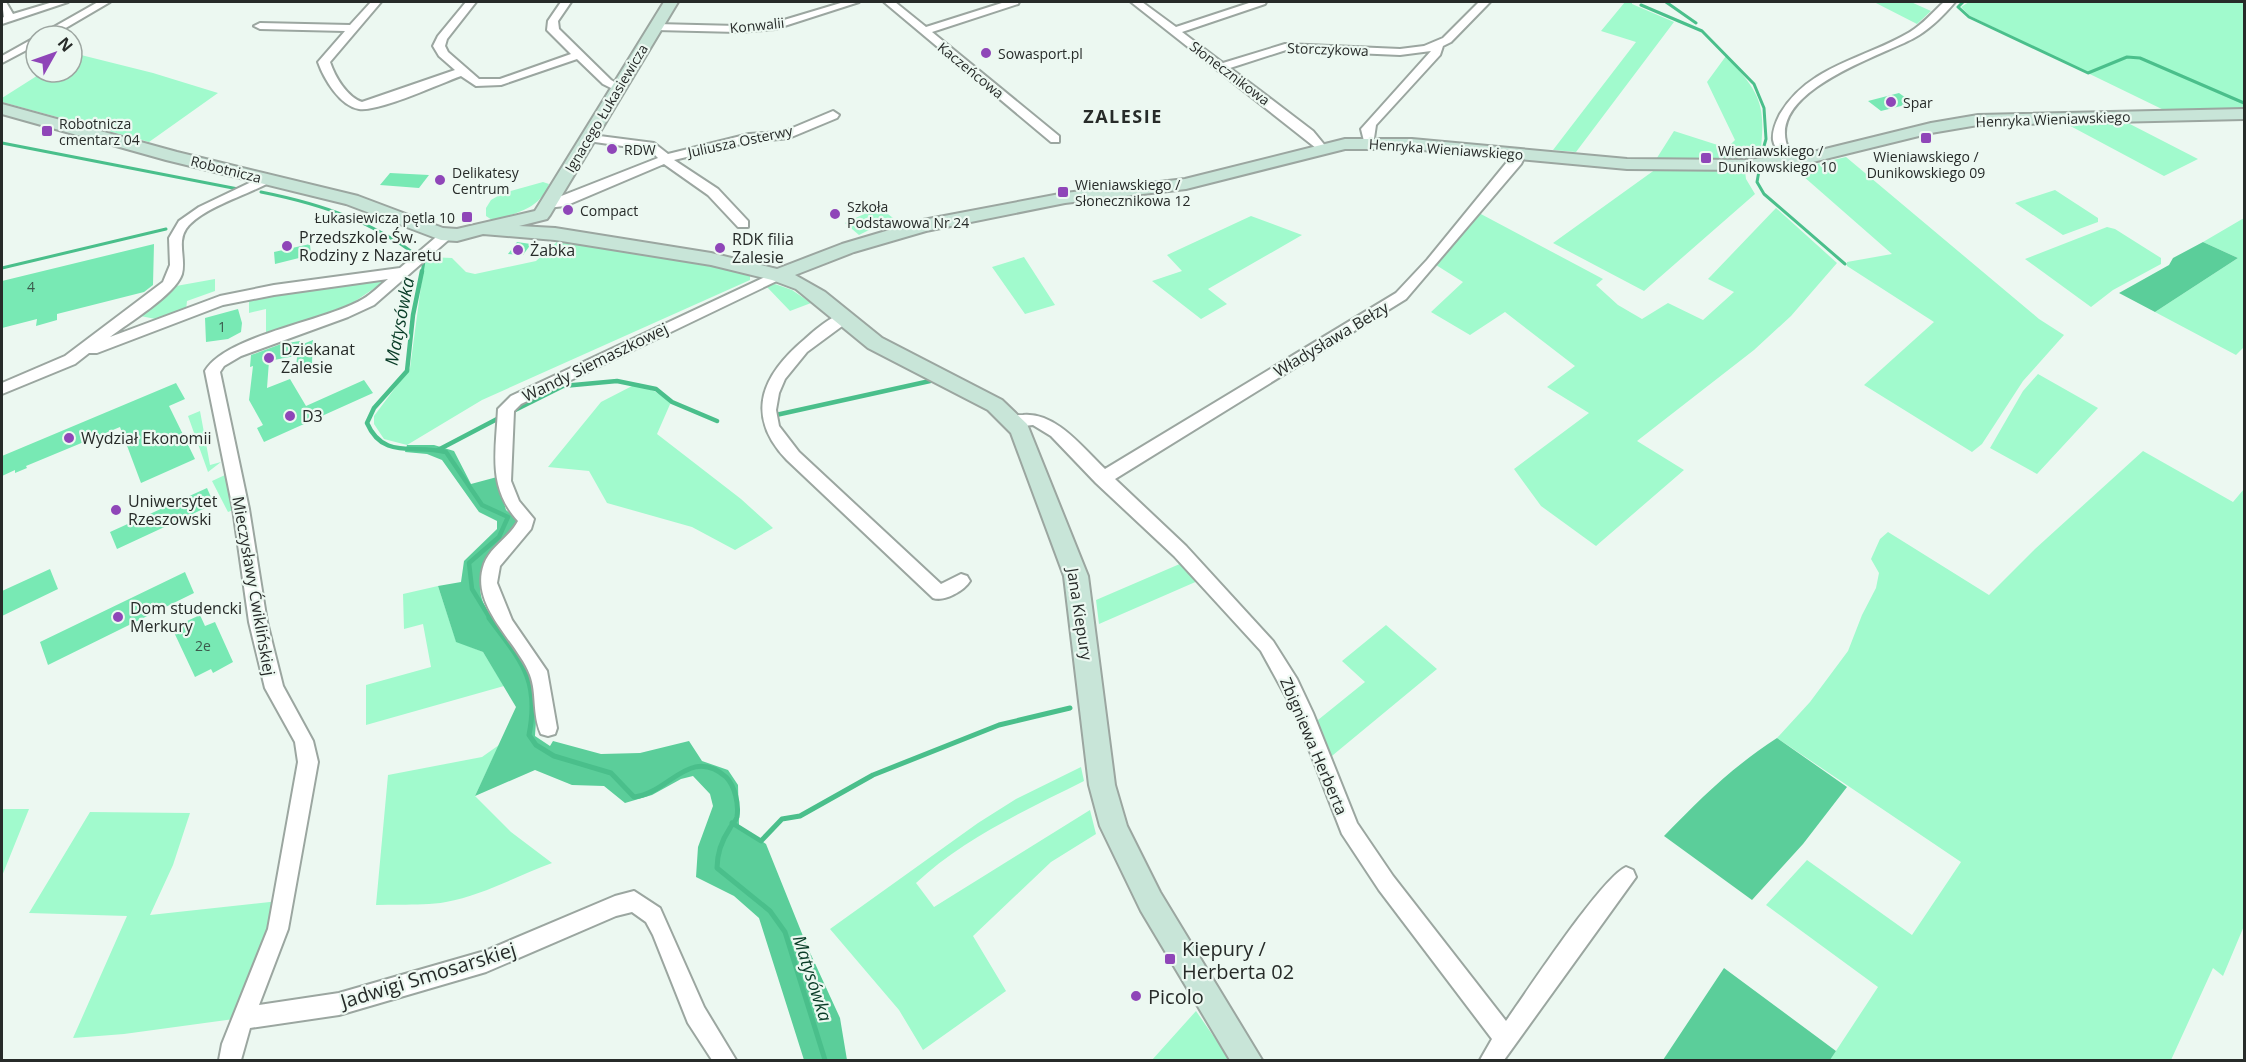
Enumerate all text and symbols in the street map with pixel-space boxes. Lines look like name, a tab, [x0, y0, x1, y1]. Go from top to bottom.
street label: Konwalii	[729, 13, 785, 37]
north arrow	[24, 24, 84, 84]
text: N	[53, 32, 78, 56]
street label: Kaczeńcowa	[934, 37, 1008, 103]
street label: Słonecznikowa	[1186, 37, 1274, 109]
street label: Storczykowa	[1287, 38, 1369, 60]
street label: Ignacego Łukasiewicza	[560, 40, 652, 176]
place label: Sowasport.pl	[998, 44, 1083, 63]
marker: Sowasport.pl	[979, 46, 993, 60]
place label: Spar	[1903, 93, 1933, 112]
marker: Spar	[1884, 95, 1898, 109]
district label: ZALESIE	[1083, 104, 1163, 128]
street label: Henryka Wieniawskiego	[1975, 107, 2131, 131]
place label: Robotnicza cmentarz 04	[59, 114, 140, 149]
street label: Juliusza Osterwy	[684, 120, 795, 162]
marker: Robotnicza cmentarz 04	[40, 124, 54, 138]
marker: Wieniawskiego / Dunikowskiego 09	[1919, 131, 1933, 145]
street label: Henryka Wieniawskiego	[1368, 134, 1524, 164]
place label: RDW	[624, 140, 656, 159]
place label: Wieniawskiego / Dunikowskiego 10	[1718, 141, 1837, 176]
marker: RDW	[605, 142, 619, 156]
place label: Wieniawskiego / Dunikowskiego 09	[1867, 147, 1985, 182]
street label: Robotnicza	[189, 151, 263, 187]
marker: Wieniawskiego / Dunikowskiego 10	[1699, 151, 1713, 165]
place label: Delikatesy Centrum	[452, 163, 520, 198]
marker: Delikatesy Centrum	[433, 173, 447, 187]
place label: Wieniawskiego / Słonecznikowa 12	[1075, 175, 1191, 210]
marker: Wieniawskiego / Słonecznikowa 12	[1056, 185, 1070, 199]
place label: Szkoła Podstawowa Nr 24	[847, 197, 969, 232]
place label: Compact	[580, 201, 638, 220]
marker: Compact	[561, 203, 575, 217]
marker: Szkoła Podstawowa Nr 24	[828, 207, 842, 221]
place label: Łukasiewicza pętla 10	[314, 208, 455, 227]
marker: Łukasiewicza pętla 10	[460, 210, 474, 224]
place label: Przedszkole Św. Rodziny z Nazaretu	[299, 226, 442, 266]
place label: RDK filia Zalesie	[732, 228, 794, 268]
marker: Przedszkole Św. Rodziny z Nazaretu	[280, 239, 294, 253]
place label: Żabka	[530, 239, 575, 261]
marker: RDK filia Zalesie	[713, 241, 727, 255]
marker: Żabka	[511, 243, 525, 257]
water label: Matysówka	[379, 275, 419, 367]
house number: 4	[27, 277, 35, 296]
street label: Władysława Bełzy	[1269, 295, 1393, 382]
house number: 1	[218, 317, 226, 336]
street label: Wandy Siemaszkowej	[518, 317, 672, 407]
place label: Dziekanat Zalesie	[281, 338, 355, 378]
marker: Dziekanat Zalesie	[262, 351, 276, 365]
place label: D3	[302, 405, 323, 427]
marker: D3	[283, 409, 297, 423]
place label: Wydział Ekonomii	[81, 427, 211, 449]
marker: Wydział Ekonomii	[62, 431, 76, 445]
place label: Uniwersytet Rzeszowski	[128, 490, 218, 530]
street label: Mieczysławy Ćwiklińskiej	[227, 495, 281, 677]
marker: Uniwersytet Rzeszowski	[109, 503, 123, 517]
street label: Jana Kiepury	[1062, 564, 1098, 663]
place label: Dom studencki Merkury	[130, 597, 242, 637]
marker: Dom studencki Merkury	[111, 610, 125, 624]
house number: 2e	[195, 636, 211, 655]
street label: Zbigniewa Herberta	[1275, 674, 1353, 818]
water label: Matysówka	[788, 932, 838, 1024]
street label: Jadwigi Smosarskiej	[335, 935, 519, 1015]
place label: Kiepury / Herberta 02	[1182, 935, 1294, 985]
marker: Kiepury / Herberta 02	[1163, 952, 1177, 966]
place label: Picolo	[1148, 983, 1204, 1010]
marker: Picolo	[1129, 989, 1143, 1003]

